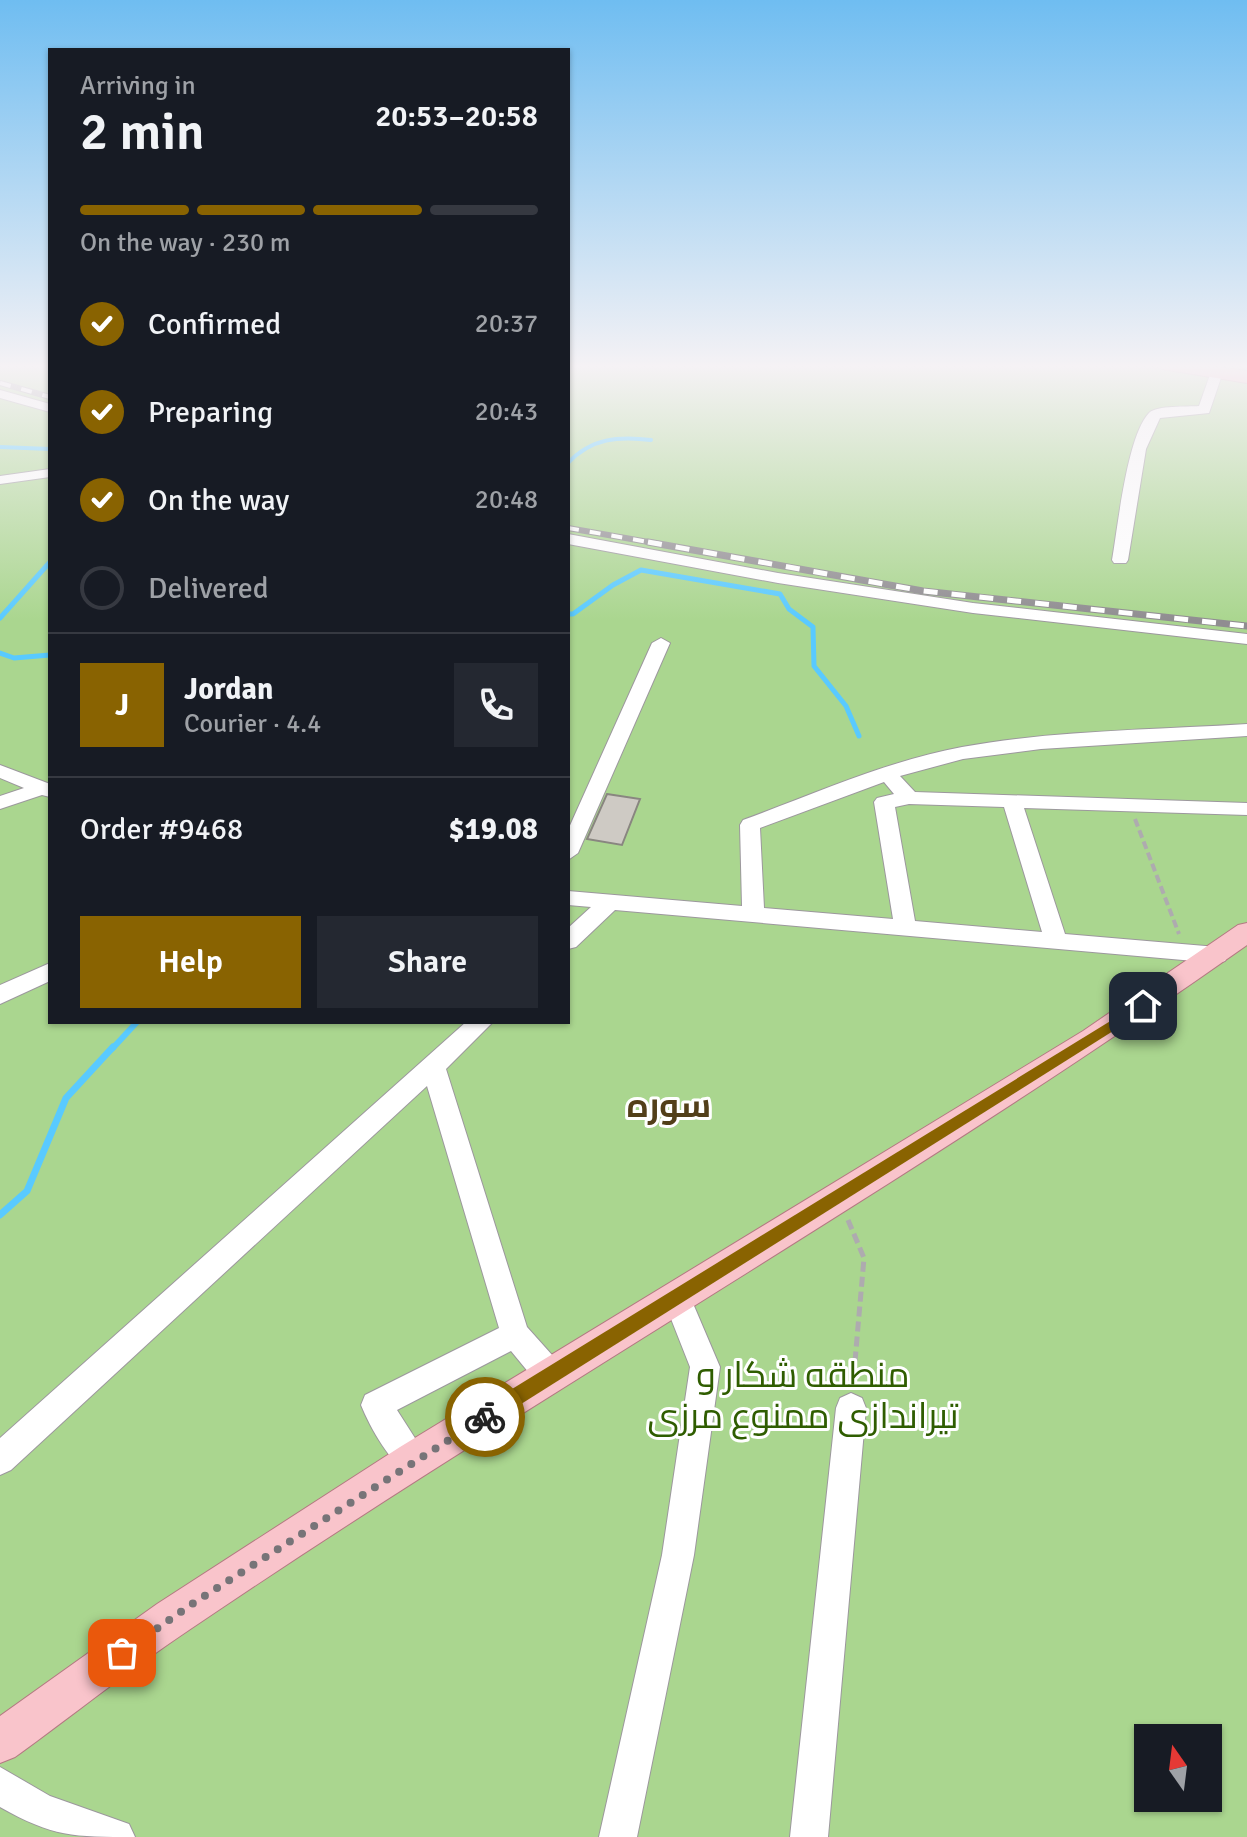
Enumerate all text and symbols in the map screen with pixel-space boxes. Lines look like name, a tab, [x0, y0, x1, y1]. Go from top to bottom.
text: Arriving in	[80, 70, 196, 102]
text: 20:53–20:58	[375, 98, 538, 135]
text: 2 min	[80, 100, 205, 164]
text: On the way · 230 m	[80, 227, 290, 259]
icon: check	[80, 302, 124, 346]
text: Confirmed	[148, 306, 281, 343]
text: 20:37	[475, 308, 538, 340]
icon: check	[80, 390, 124, 434]
text: Preparing	[148, 394, 273, 431]
text: 20:43	[475, 396, 538, 428]
icon: check	[80, 478, 124, 522]
text: On the way	[148, 482, 289, 519]
text: 20:48	[475, 484, 538, 516]
text: Delivered	[148, 570, 269, 607]
button: phone	[454, 663, 538, 747]
text: Jordan	[184, 671, 273, 708]
text: J	[115, 687, 129, 724]
text: Courier · 4.4	[184, 708, 321, 740]
text: Order #9468	[80, 811, 243, 848]
text: $19.08	[448, 811, 538, 848]
button: Help	[80, 916, 301, 1008]
button: Share	[317, 916, 538, 1008]
pin	[1109, 972, 1177, 1040]
icon: home	[1121, 984, 1165, 1028]
district label: سوره	[627, 1085, 711, 1127]
park label: منطقه شکار و تیراندازی ممنوع مرزی	[647, 1353, 959, 1440]
courier	[445, 1377, 525, 1457]
icon: bike	[463, 1395, 507, 1439]
pin	[88, 1619, 156, 1687]
icon: bag	[100, 1631, 144, 1675]
north arrow	[1134, 1724, 1222, 1812]
map controls	[1134, 1724, 1222, 1812]

